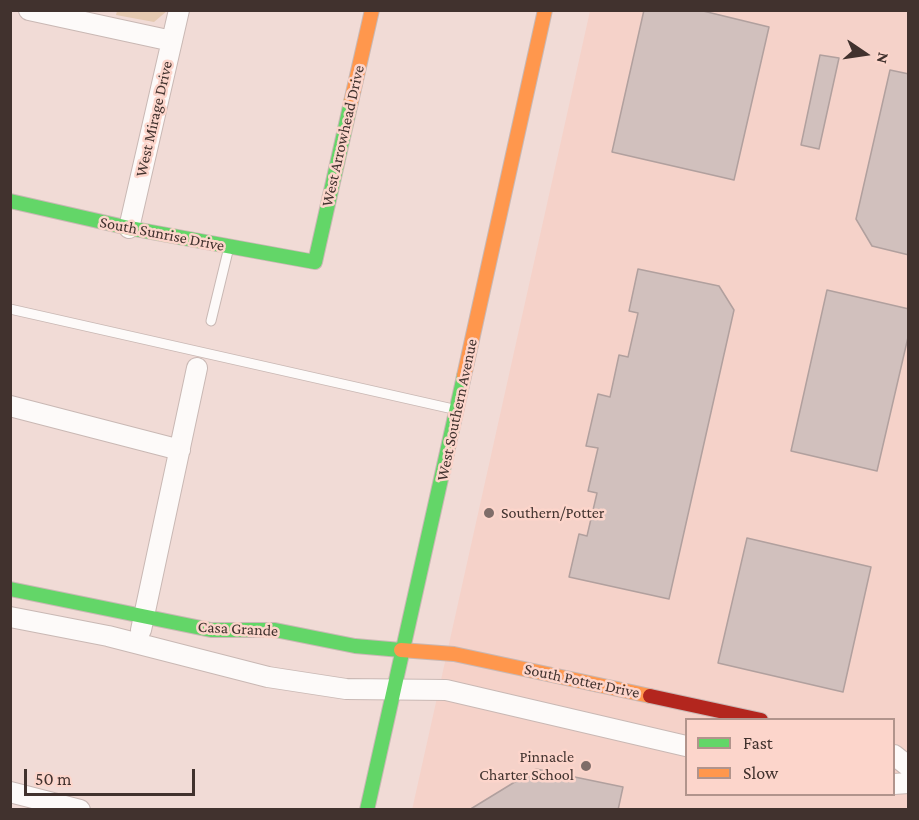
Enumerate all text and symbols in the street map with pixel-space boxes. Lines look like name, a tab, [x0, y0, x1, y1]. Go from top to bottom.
north arrow	[835, 24, 895, 84]
text: N	[874, 51, 893, 65]
street label: West Mirage Drive	[131, 59, 177, 179]
street label: West Arrowhead Drive	[317, 63, 369, 209]
street label: South Sunrise Drive	[98, 213, 226, 255]
street label: West Southern Avenue	[433, 337, 481, 483]
place label: Southern/Potter	[501, 503, 604, 523]
marker: Southern/Potter	[482, 506, 496, 520]
street label: Casa Grande	[197, 617, 279, 641]
street label: South Potter Drive	[523, 659, 641, 703]
legend	[685, 718, 895, 796]
text: Fast	[743, 733, 773, 753]
place label: Pinnacle Charter School	[479, 747, 574, 785]
scale bar	[27, 757, 198, 795]
marker: Pinnacle Charter School	[579, 759, 593, 773]
text: Slow	[743, 763, 778, 783]
text: 50 m	[35, 769, 72, 789]

